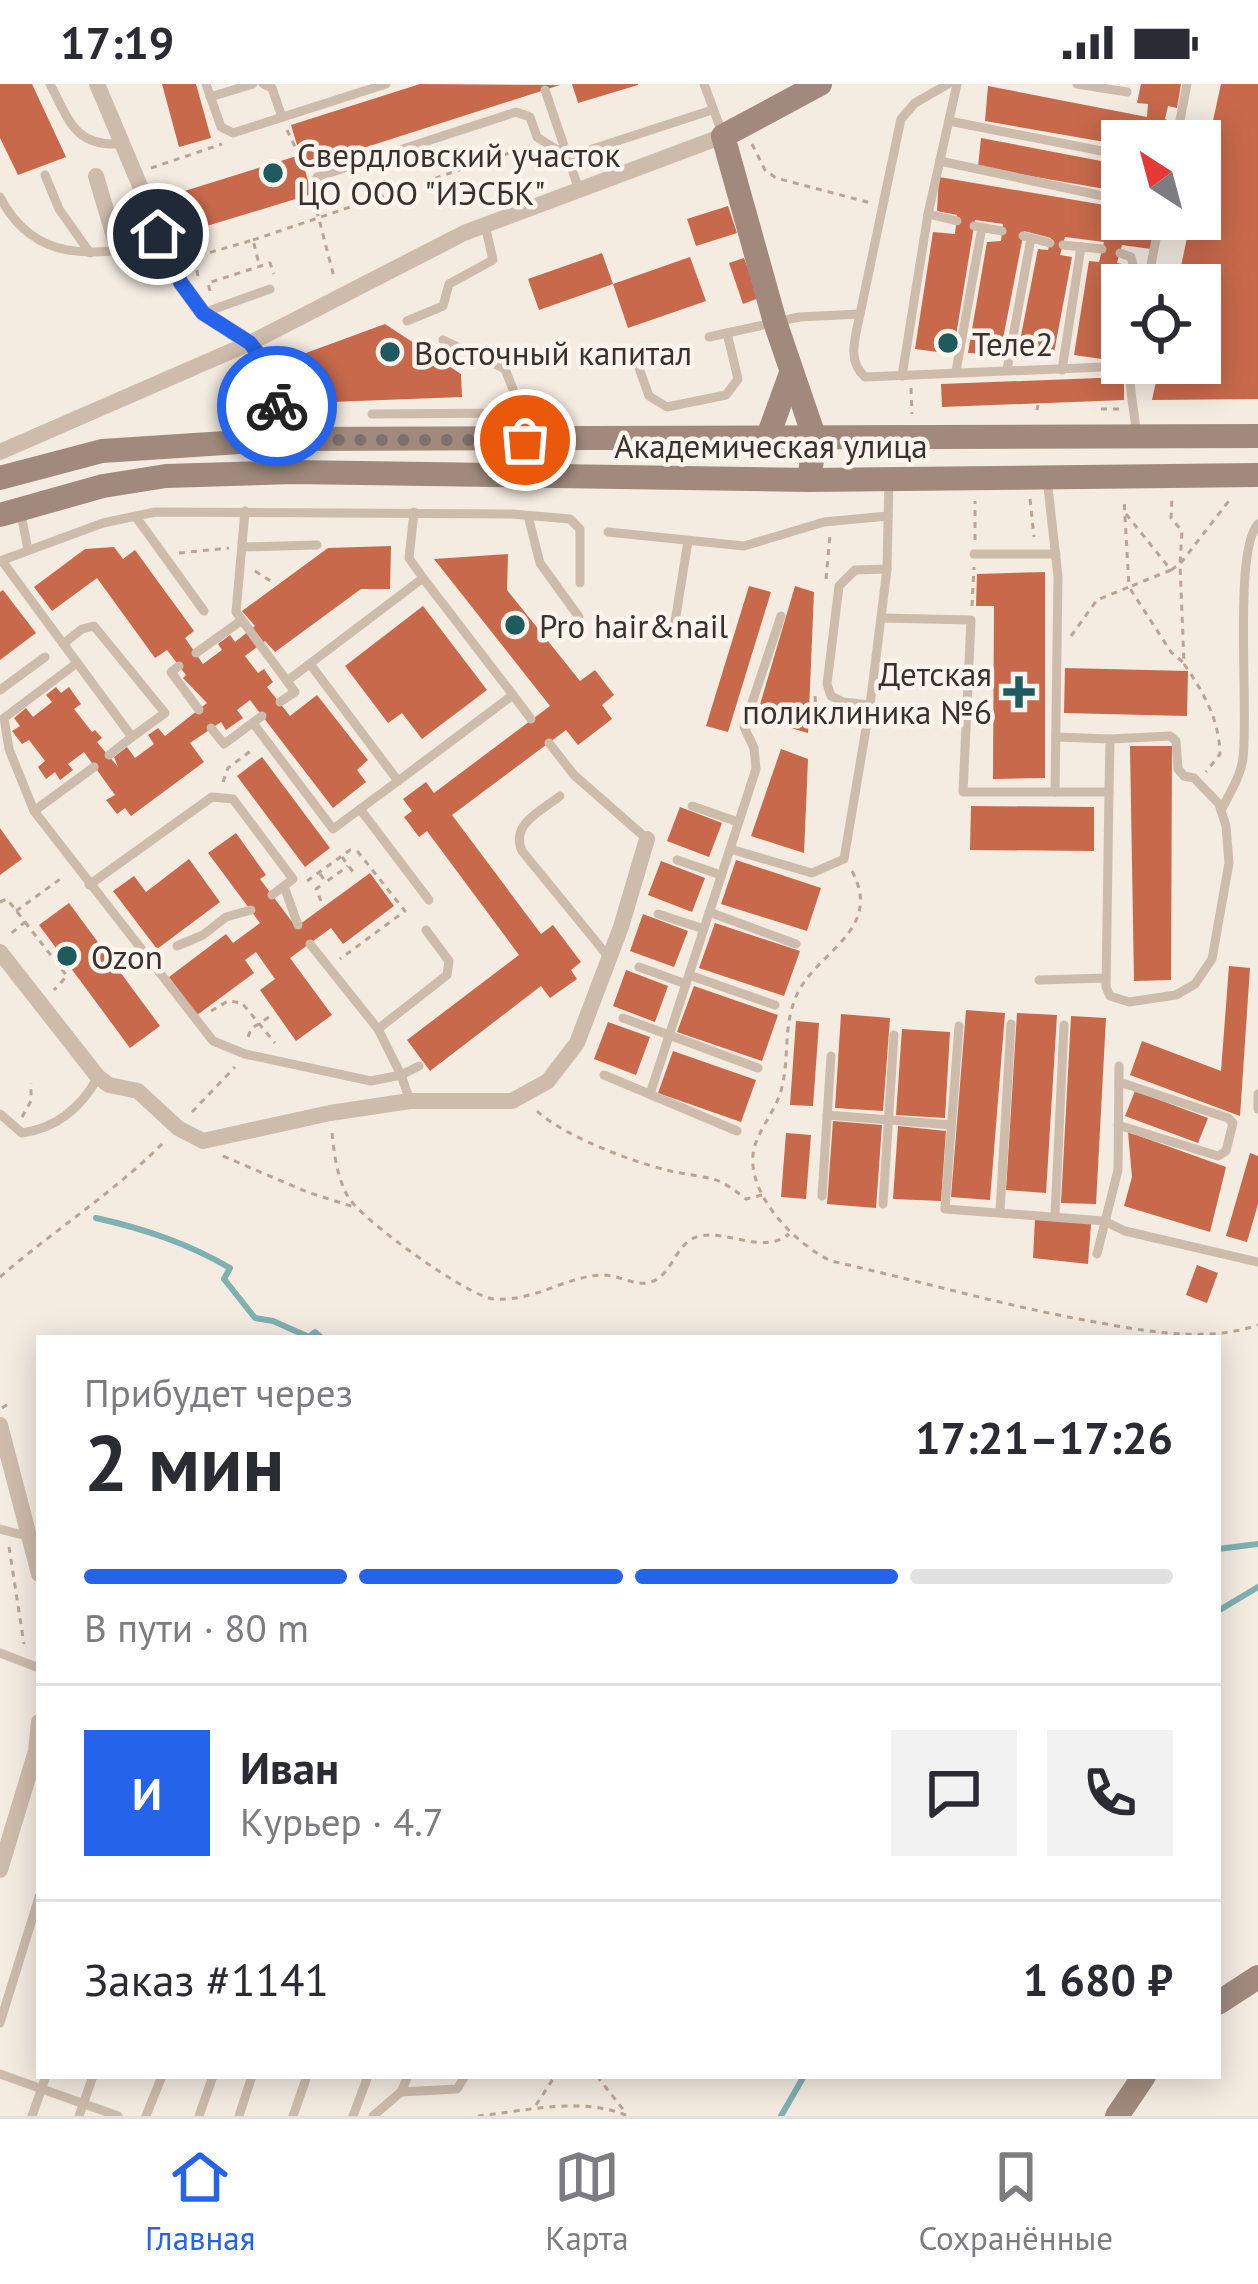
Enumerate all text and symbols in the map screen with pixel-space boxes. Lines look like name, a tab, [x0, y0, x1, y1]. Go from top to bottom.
text: 17:19	[60, 13, 174, 71]
north arrow	[1101, 120, 1221, 240]
map controls	[1101, 120, 1221, 384]
place label: Свердловский участок ЦО ООО "ИЭСБК"	[297, 133, 620, 214]
marker: Свердловский участок ЦО ООО "ИЭСБК"	[260, 160, 286, 186]
pin	[107, 183, 209, 285]
icon: home	[125, 201, 191, 267]
button: locate	[1101, 264, 1221, 384]
place label: Теле2	[972, 322, 1053, 365]
marker: Теле2	[935, 330, 961, 356]
place label: Восточный капитал	[414, 331, 692, 374]
marker: Восточный капитал	[377, 339, 403, 365]
courier	[217, 346, 337, 466]
icon: bike	[244, 373, 310, 439]
pin	[474, 389, 576, 491]
icon: bag	[492, 407, 558, 473]
street label: Академическая улица	[614, 424, 928, 467]
place label: Pro hair&nail	[539, 604, 729, 647]
marker: Pro hair&nail	[502, 612, 528, 638]
place label: Детская поликлиника №6	[742, 652, 992, 733]
marker: Детская поликлиника №6	[1003, 676, 1035, 708]
place label: Ozon	[91, 935, 163, 978]
marker: Ozon	[54, 943, 80, 969]
text: Прибудет через	[84, 1367, 353, 1418]
text: 17:21–17:26	[915, 1408, 1173, 1466]
text: 2 мин	[84, 1412, 284, 1513]
text: В пути · 80 m	[84, 1602, 309, 1653]
button: chat	[891, 1730, 1017, 1856]
button: phone	[1047, 1730, 1173, 1856]
text: Иван	[240, 1738, 339, 1796]
text: И	[132, 1764, 162, 1822]
text: Курьер · 4.7	[240, 1796, 444, 1847]
text: Заказ #1141	[84, 1950, 329, 2008]
text: 1 680 ₽	[1023, 1950, 1173, 2008]
tab: Главная	[145, 2144, 255, 2259]
tab: Карта	[545, 2144, 629, 2259]
tab: Сохранённые	[918, 2144, 1113, 2259]

